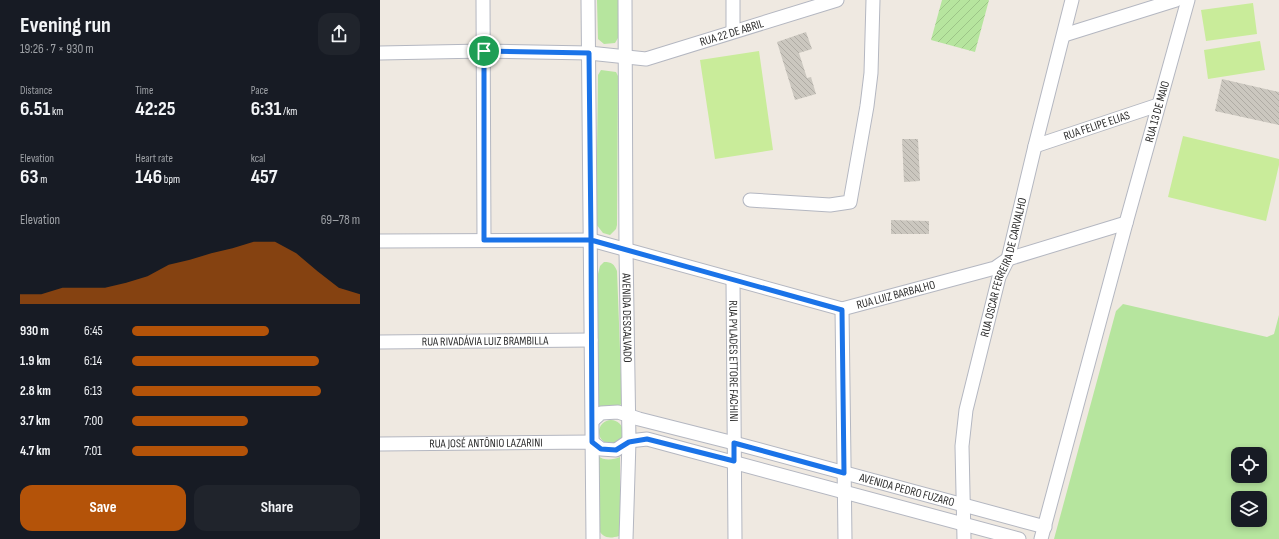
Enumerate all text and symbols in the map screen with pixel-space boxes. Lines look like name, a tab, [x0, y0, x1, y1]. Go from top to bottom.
text: Evening run	[20, 12, 111, 39]
button: share	[318, 13, 360, 55]
street label: RUA 22 DE ABRIL	[698, 16, 766, 50]
pin	[467, 34, 501, 68]
icon: arrive	[473, 40, 495, 62]
text: 19:26 · 7 × 930 m	[20, 41, 94, 57]
street label: RUA 13 DE MAIO	[1142, 79, 1173, 144]
text: Distance	[20, 84, 52, 97]
text: Time	[135, 84, 153, 97]
text: Pace	[251, 84, 268, 97]
text: 6.51	[20, 97, 50, 121]
text: 42:25	[135, 97, 175, 121]
text: 6:31	[251, 97, 281, 121]
text: km	[50, 105, 63, 118]
text: /km	[281, 105, 297, 118]
street label: RUA FELIPE ELIAS	[1062, 108, 1132, 144]
text: Elevation	[20, 152, 54, 165]
text: Heart rate	[135, 152, 173, 165]
text: kcal	[251, 152, 265, 165]
text: 63	[20, 165, 38, 189]
text: 146	[135, 165, 162, 189]
text: 457	[251, 165, 277, 189]
text: m	[38, 173, 47, 186]
text: bpm	[162, 173, 180, 186]
street label: RUA OSCAR FERREIRA DE CARVALHO	[977, 196, 1030, 339]
text: Elevation	[20, 212, 60, 228]
text: 69–78 m	[321, 212, 360, 228]
street label: AVENIDA DESCALVADO	[618, 272, 635, 363]
street label: RUA LUIZ BARBALHO	[855, 277, 937, 313]
street label: RUA PYLADES ETTORE FACHINI	[725, 300, 741, 422]
text: 930 m	[20, 323, 49, 339]
text: 6:45	[84, 323, 103, 339]
street label: RUA RIVADÁVIA LUIZ BRAMBILLA	[422, 333, 549, 350]
text: 1.9 km	[20, 353, 51, 369]
text: 6:14	[84, 353, 102, 369]
text: 2.8 km	[20, 383, 51, 399]
text: 6:13	[84, 383, 102, 399]
text: 3.7 km	[20, 413, 50, 429]
text: 7:00	[84, 413, 103, 429]
street label: RUA JOSÉ ANTÔNIO LAZARINI	[429, 435, 543, 452]
text: 4.7 km	[20, 443, 50, 459]
text: 7:01	[84, 443, 102, 459]
map controls	[1231, 447, 1267, 527]
button: locate	[1231, 447, 1267, 483]
street label: AVENIDA PEDRO FUZARO	[857, 470, 956, 510]
button: Save	[20, 485, 186, 531]
button: Share	[194, 485, 360, 531]
button: layers	[1231, 491, 1267, 527]

